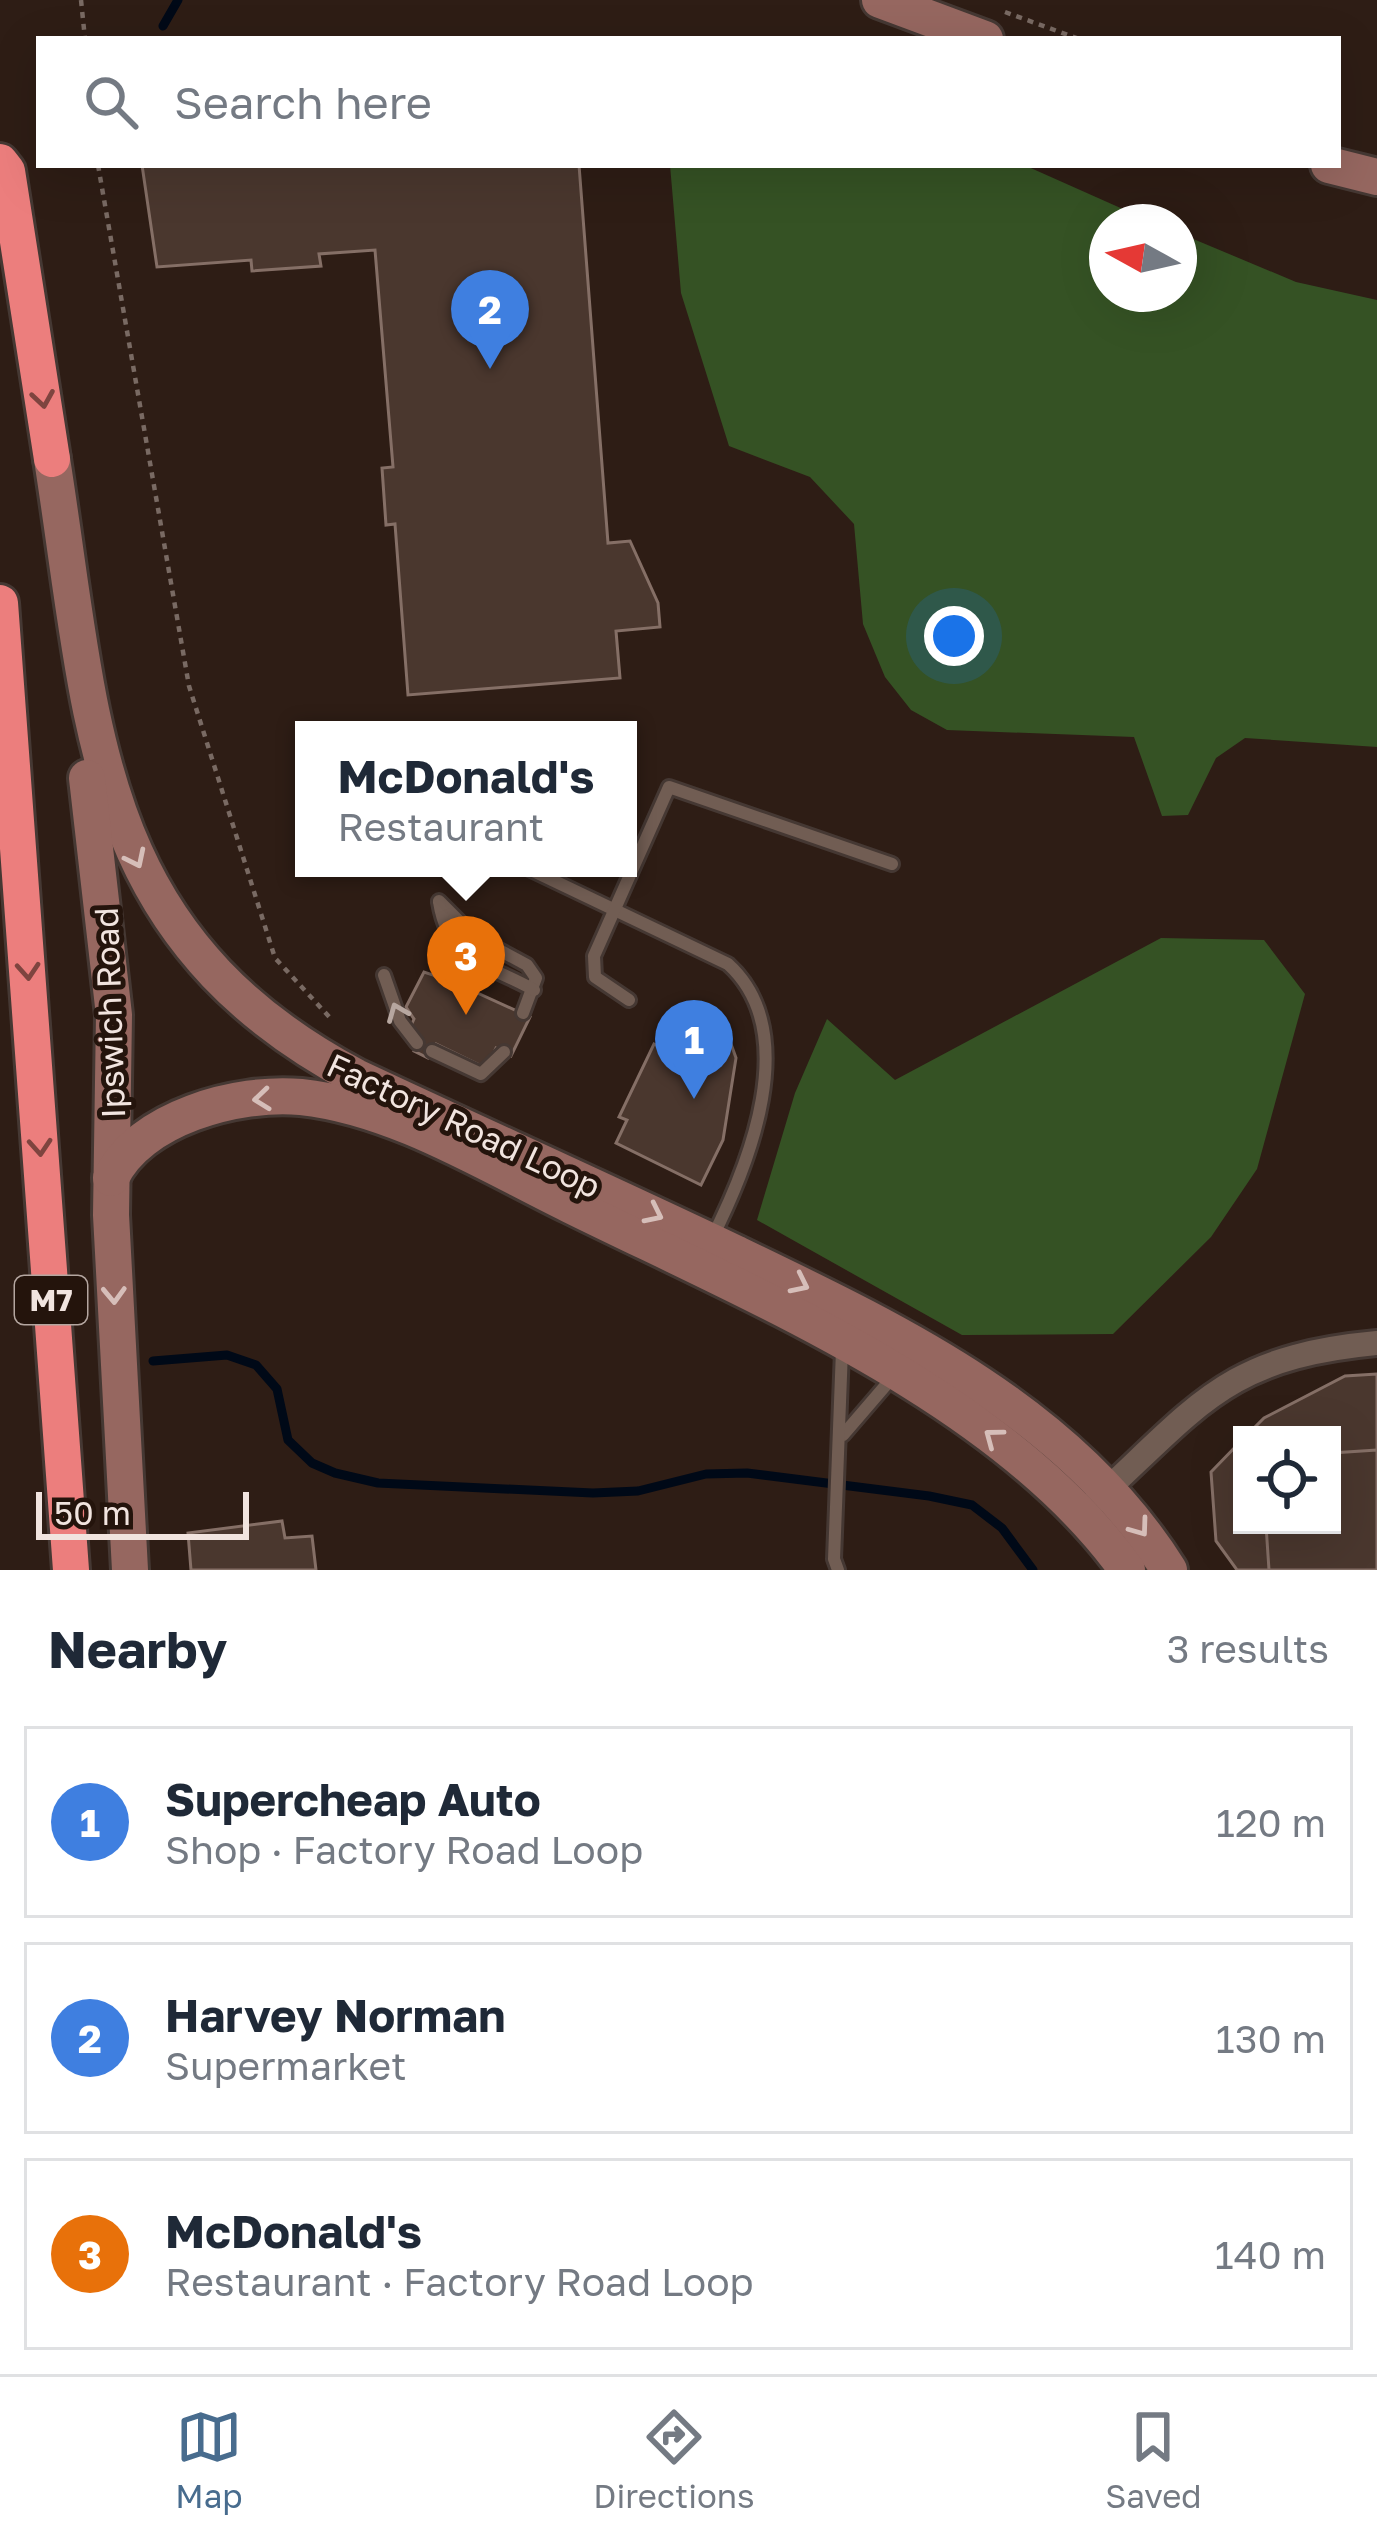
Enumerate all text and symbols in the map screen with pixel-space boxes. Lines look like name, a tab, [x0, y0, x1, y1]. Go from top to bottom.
search box	[36, 36, 1341, 168]
icon: search	[78, 69, 144, 135]
text: Search here	[174, 75, 432, 129]
north arrow	[1089, 204, 1197, 312]
pin: 2	[451, 270, 529, 369]
one-way arrow	[29, 388, 54, 408]
your location	[924, 606, 984, 666]
popup	[295, 721, 637, 877]
text: McDonald's	[338, 749, 594, 803]
text: Restaurant	[338, 803, 544, 850]
one-way arrow	[122, 847, 145, 869]
street label: Ipswich Road	[86, 907, 132, 1119]
pin: 3	[427, 916, 505, 1015]
one-way arrow	[14, 962, 40, 981]
pin: 1	[655, 1000, 733, 1099]
one-way arrow	[387, 1002, 411, 1023]
street label: Factory Road Loop	[321, 1045, 607, 1205]
one-way arrow	[252, 1086, 271, 1111]
one-way arrow	[27, 1138, 53, 1157]
one-way arrow	[642, 1200, 663, 1223]
one-way arrow	[788, 1270, 809, 1293]
road number: M7	[15, 1276, 87, 1324]
one-way arrow	[100, 1286, 126, 1305]
map controls	[1233, 1426, 1341, 1534]
button: locate	[1233, 1426, 1341, 1534]
one-way arrow	[985, 1430, 1006, 1452]
scale bar	[36, 1486, 249, 1539]
text: 50 m	[54, 1493, 131, 1532]
one-way arrow	[1125, 1515, 1147, 1537]
text: Nearby	[48, 1618, 227, 1679]
text: 3 results	[1167, 1625, 1329, 1672]
text: Supercheap Auto	[165, 1772, 541, 1826]
text: 1	[80, 1799, 100, 1846]
text: 120 m	[1216, 1799, 1326, 1846]
text: Shop · Factory Road Loop	[165, 1826, 643, 1873]
text: Harvey Norman	[165, 1988, 505, 2042]
text: 2	[78, 2015, 102, 2062]
text: 130 m	[1216, 2015, 1326, 2062]
text: Supermarket	[165, 2042, 407, 2089]
text: McDonald's	[165, 2204, 422, 2258]
text: 3	[78, 2231, 102, 2278]
text: 140 m	[1215, 2231, 1326, 2278]
text: Restaurant · Factory Road Loop	[165, 2258, 754, 2305]
tab: Map	[175, 2404, 243, 2515]
tab: Directions	[593, 2404, 755, 2515]
tab: Saved	[1105, 2404, 1202, 2515]

